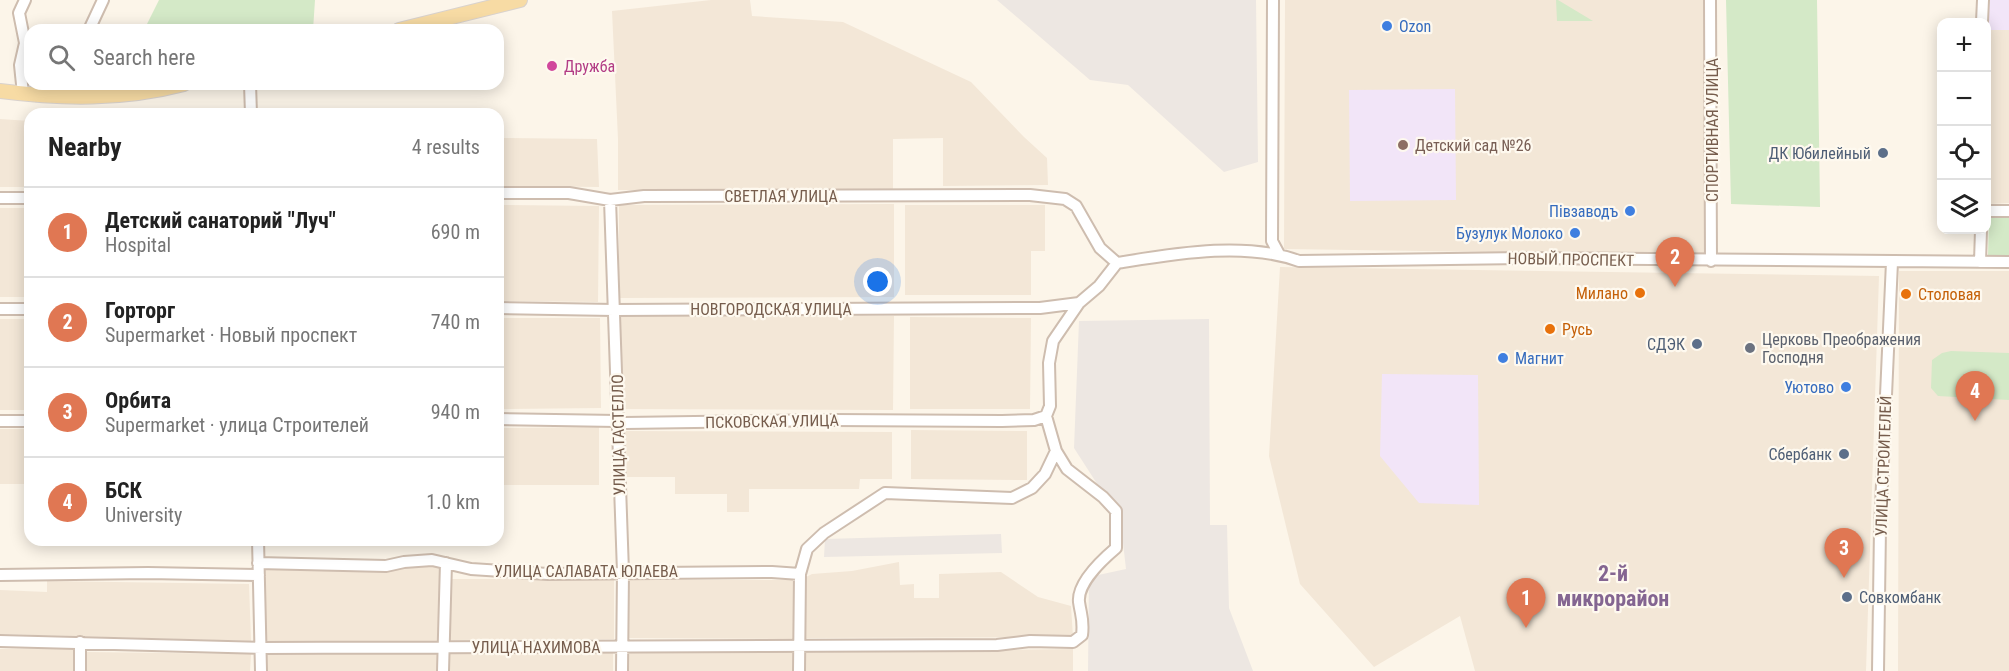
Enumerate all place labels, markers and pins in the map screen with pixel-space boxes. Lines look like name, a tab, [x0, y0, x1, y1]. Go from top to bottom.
place label: Ozon	[1399, 17, 1431, 36]
marker: Ozon	[1380, 19, 1394, 33]
place label: Дружба	[564, 57, 615, 76]
marker: Дружба	[545, 59, 559, 73]
place label: Детский сад №26	[1415, 136, 1532, 155]
marker: Детский сад №26	[1396, 138, 1410, 152]
place label: ДК Юбилейный	[1769, 144, 1871, 163]
marker: ДК Юбилейный	[1876, 146, 1890, 160]
place label: Півзаводъ	[1549, 202, 1618, 221]
marker: Півзаводъ	[1623, 204, 1637, 218]
place label: Бузулук Молоко	[1456, 224, 1563, 243]
marker: Бузулук Молоко	[1568, 226, 1582, 240]
pin: 2	[1656, 238, 1694, 287]
place label: Милано	[1576, 284, 1628, 303]
place label: Столовая	[1918, 285, 1981, 304]
marker: Милано	[1633, 286, 1647, 300]
marker: Столовая	[1899, 287, 1913, 301]
place label: Русь	[1562, 320, 1593, 339]
marker: Русь	[1543, 322, 1557, 336]
place label: Церковь Преображения Господня	[1762, 330, 1921, 367]
place label: СДЭК	[1647, 335, 1685, 354]
marker: СДЭК	[1690, 337, 1704, 351]
marker: Церковь Преображения Господня	[1743, 341, 1757, 355]
place label: Магнит	[1515, 349, 1564, 368]
marker: Магнит	[1496, 351, 1510, 365]
pin: 4	[1956, 372, 1994, 421]
place label: Уютово	[1784, 378, 1834, 397]
marker: Уютово	[1839, 380, 1853, 394]
place label: Сбербанк	[1769, 445, 1832, 464]
marker: Сбербанк	[1837, 447, 1851, 461]
pin: 3	[1824, 528, 1864, 578]
pin: 1	[1506, 578, 1546, 628]
place label: Совкомбанк	[1859, 588, 1942, 607]
marker: Совкомбанк	[1840, 590, 1854, 604]

